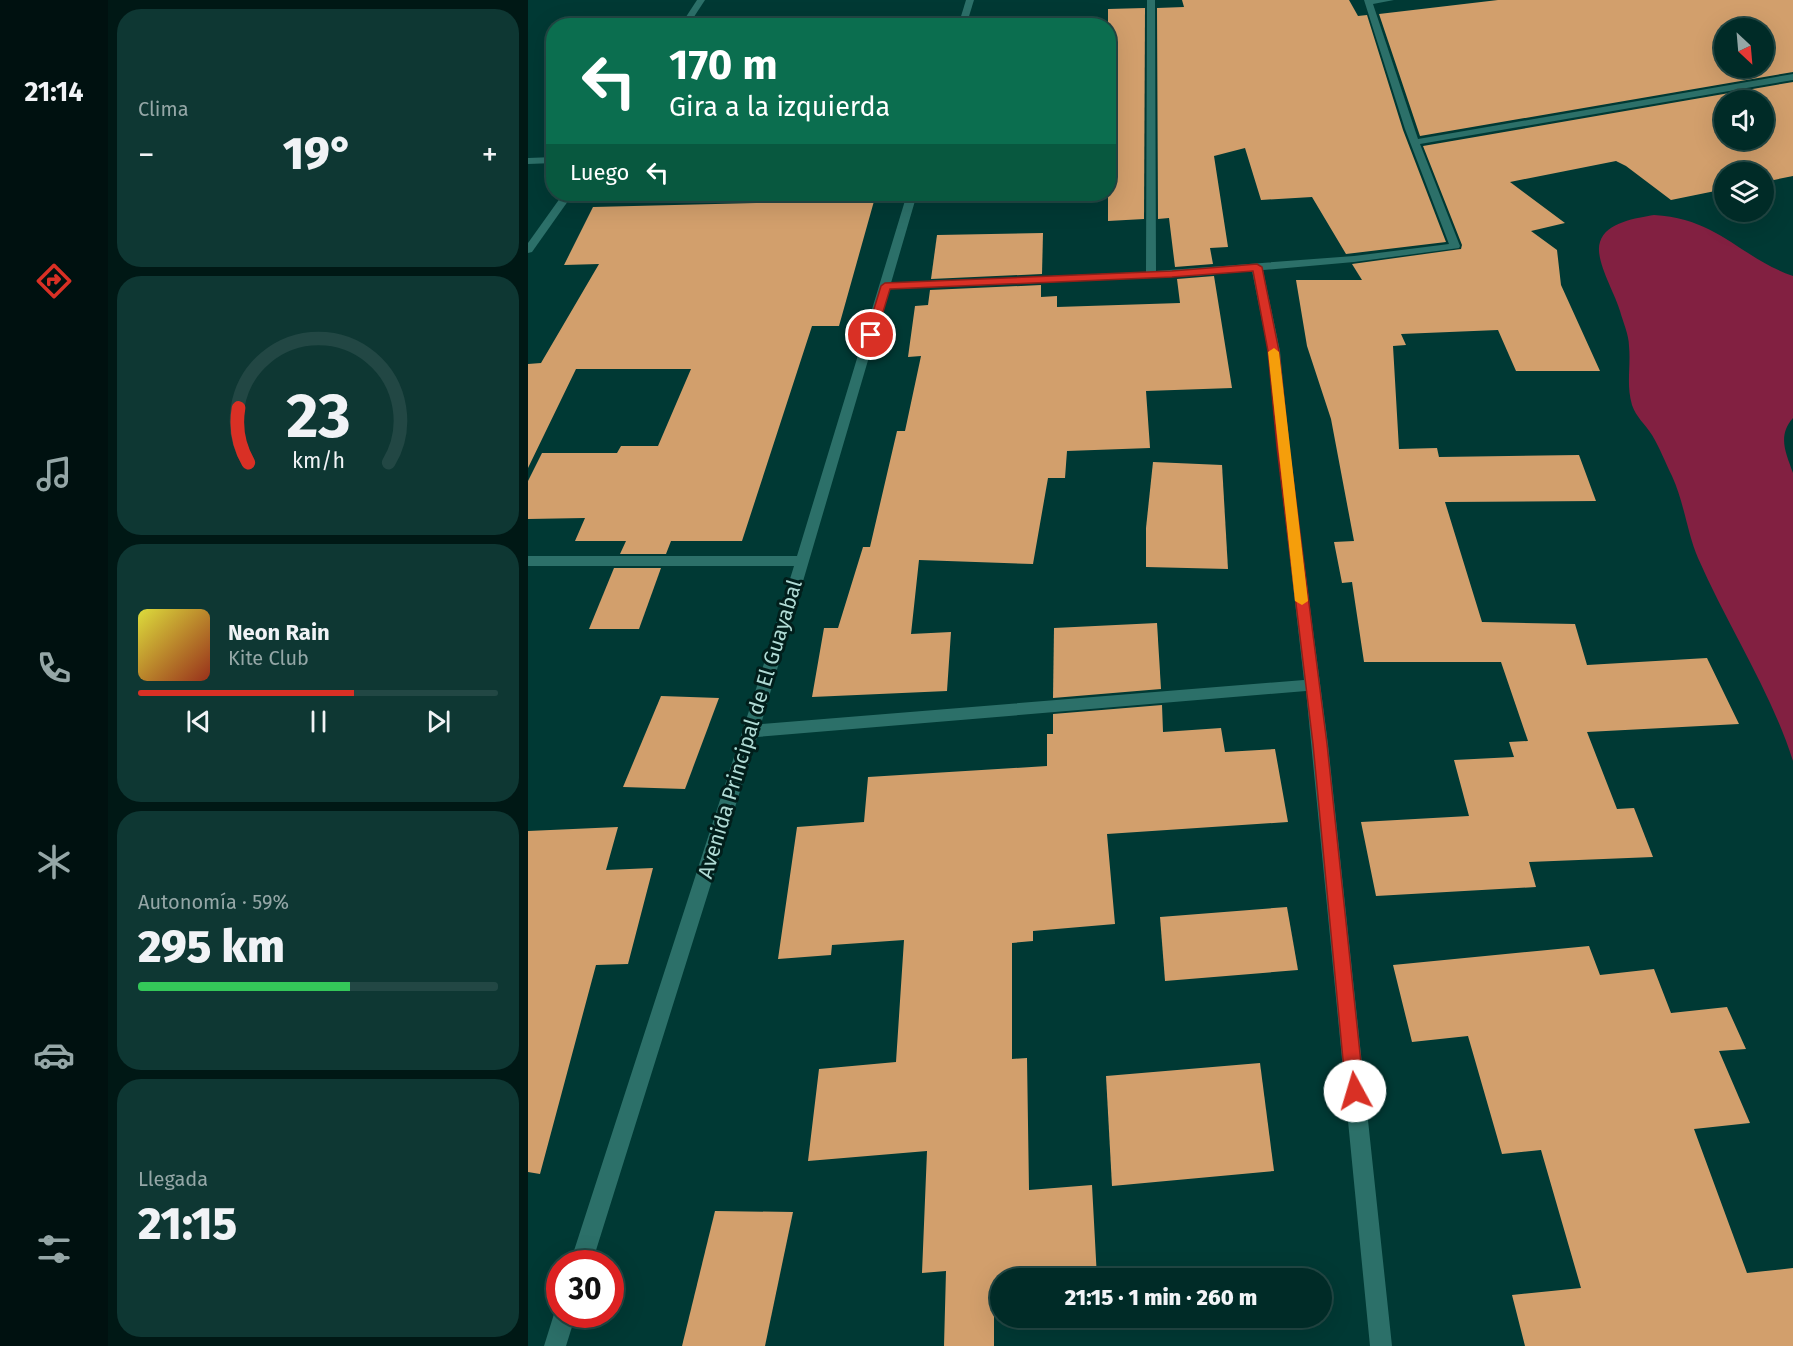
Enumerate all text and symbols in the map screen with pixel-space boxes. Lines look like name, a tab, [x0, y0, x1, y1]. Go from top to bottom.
north arrow	[1714, 18, 1774, 78]
map controls	[1714, 18, 1774, 222]
text: 170 m	[669, 40, 778, 90]
icon: left	[570, 42, 648, 120]
text: 21:14	[24, 76, 84, 108]
button: sound	[1714, 90, 1774, 150]
text: Gira a la izquierda	[669, 91, 890, 123]
text: Clima	[138, 97, 189, 121]
text: 19°	[283, 127, 353, 181]
text: −	[138, 135, 155, 175]
text: +	[482, 135, 498, 175]
icon: left	[641, 156, 674, 189]
text: Luego	[570, 159, 629, 186]
button: layers	[1714, 162, 1774, 222]
icon: directions	[33, 260, 75, 302]
pin	[845, 309, 896, 360]
icon: arrive	[854, 318, 887, 351]
text: 23	[286, 379, 350, 454]
text: km/h	[291, 448, 345, 474]
icon: music	[33, 453, 75, 495]
street label: Avenida Principal de El Guayabal	[692, 577, 808, 881]
text: Neon Rain	[228, 619, 330, 646]
text: Kite Club	[228, 646, 309, 670]
icon: phone	[33, 647, 75, 689]
icon: previous	[182, 705, 215, 738]
icon: pause	[302, 705, 335, 738]
icon: next	[422, 705, 455, 738]
icon: climate	[33, 841, 75, 883]
text: Autonomía · 59%	[138, 890, 289, 914]
text: 295 km	[138, 920, 285, 974]
icon: car	[33, 1034, 75, 1076]
position arrow	[1323, 1059, 1387, 1123]
text: Llegada	[138, 1167, 208, 1191]
text: 21:15	[138, 1197, 237, 1251]
icon: filters	[33, 1228, 75, 1270]
speed limit sign: 30	[546, 1250, 624, 1328]
text: 21:15 · 1 min · 260 m	[1065, 1284, 1257, 1311]

